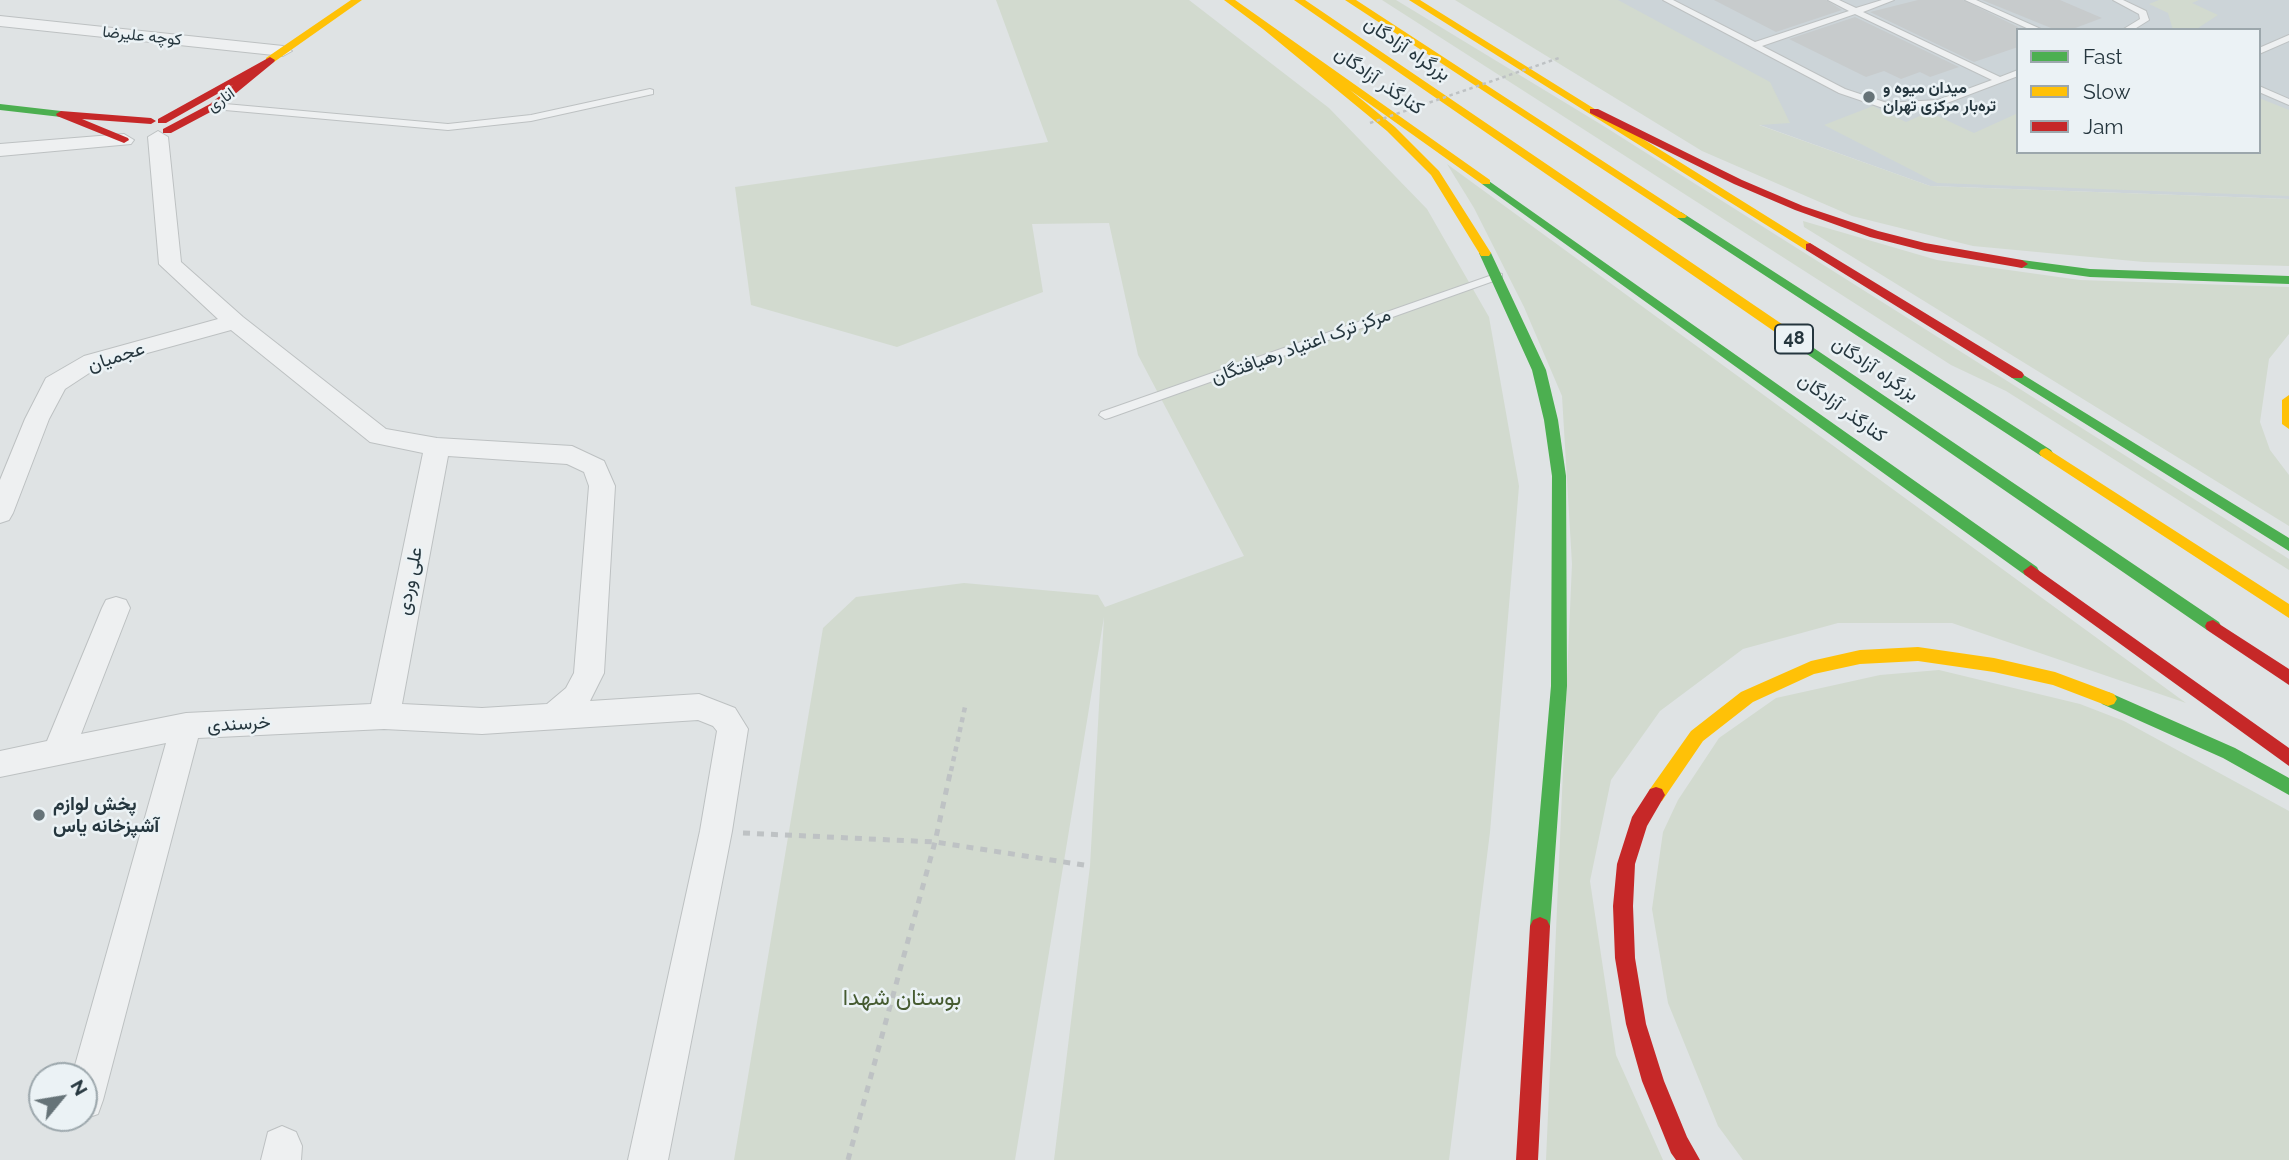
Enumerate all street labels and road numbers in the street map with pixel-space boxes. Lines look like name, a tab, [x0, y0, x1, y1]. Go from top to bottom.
street label: بزرگراه آزادگان	[1360, 12, 1454, 86]
street label: کوچه علیرضا	[101, 22, 183, 50]
street label: کنارگذر آزادگان	[1330, 42, 1428, 120]
street label: اناری	[204, 84, 238, 116]
street label: مرکز ترک اعتیاد رهیافتگان	[1208, 303, 1394, 389]
road number: 48	[1775, 324, 1813, 354]
street label: بزرگراه آزادگان	[1828, 332, 1922, 406]
street label: عجمیان	[85, 337, 147, 377]
street label: کنارگذر آزادگان	[1793, 368, 1891, 448]
street label: علی وردی	[392, 545, 428, 617]
street label: خرسندی	[207, 711, 271, 737]

